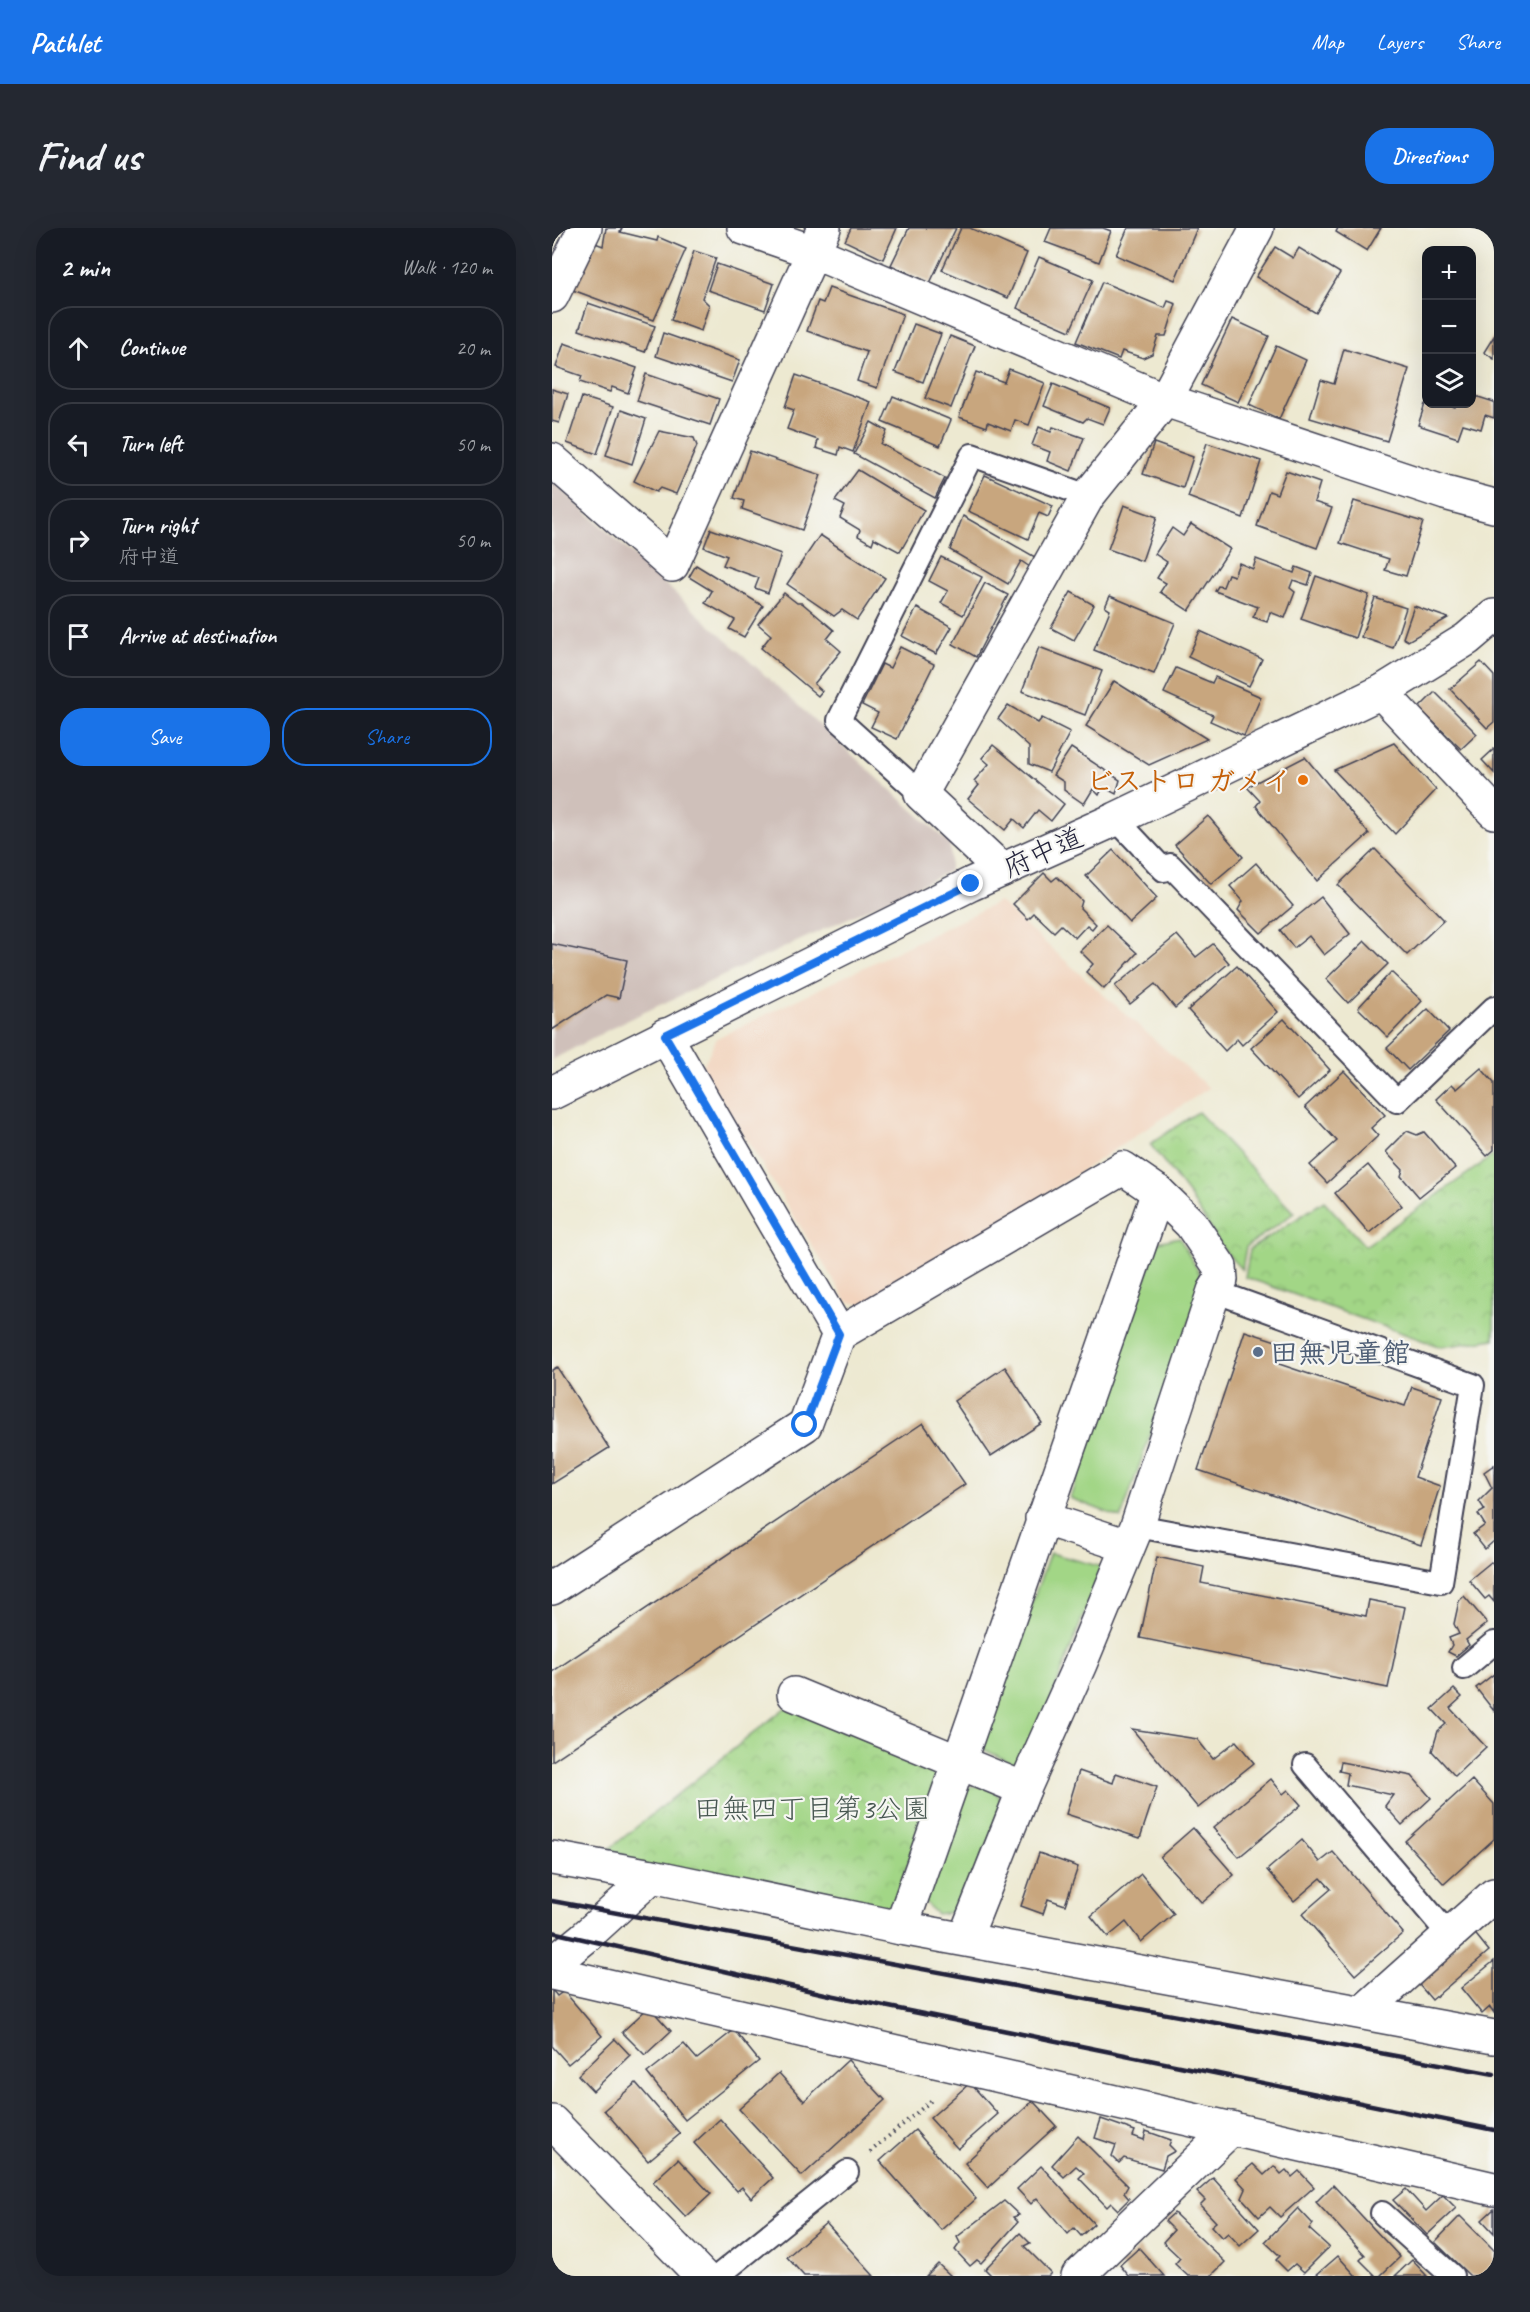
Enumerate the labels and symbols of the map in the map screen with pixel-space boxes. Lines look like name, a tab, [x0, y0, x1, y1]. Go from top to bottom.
place label: ビストロ ガメイ	[1086, 763, 1291, 798]
marker: ビストロ ガメイ	[1296, 773, 1310, 787]
street label: 府中道	[998, 819, 1088, 885]
route end	[957, 870, 983, 896]
place label: 田無児童館	[1270, 1335, 1410, 1370]
marker: 田無児童館	[1251, 1345, 1265, 1359]
route start	[791, 1411, 817, 1437]
park label: 田無四丁目第3公園	[694, 1791, 930, 1826]

